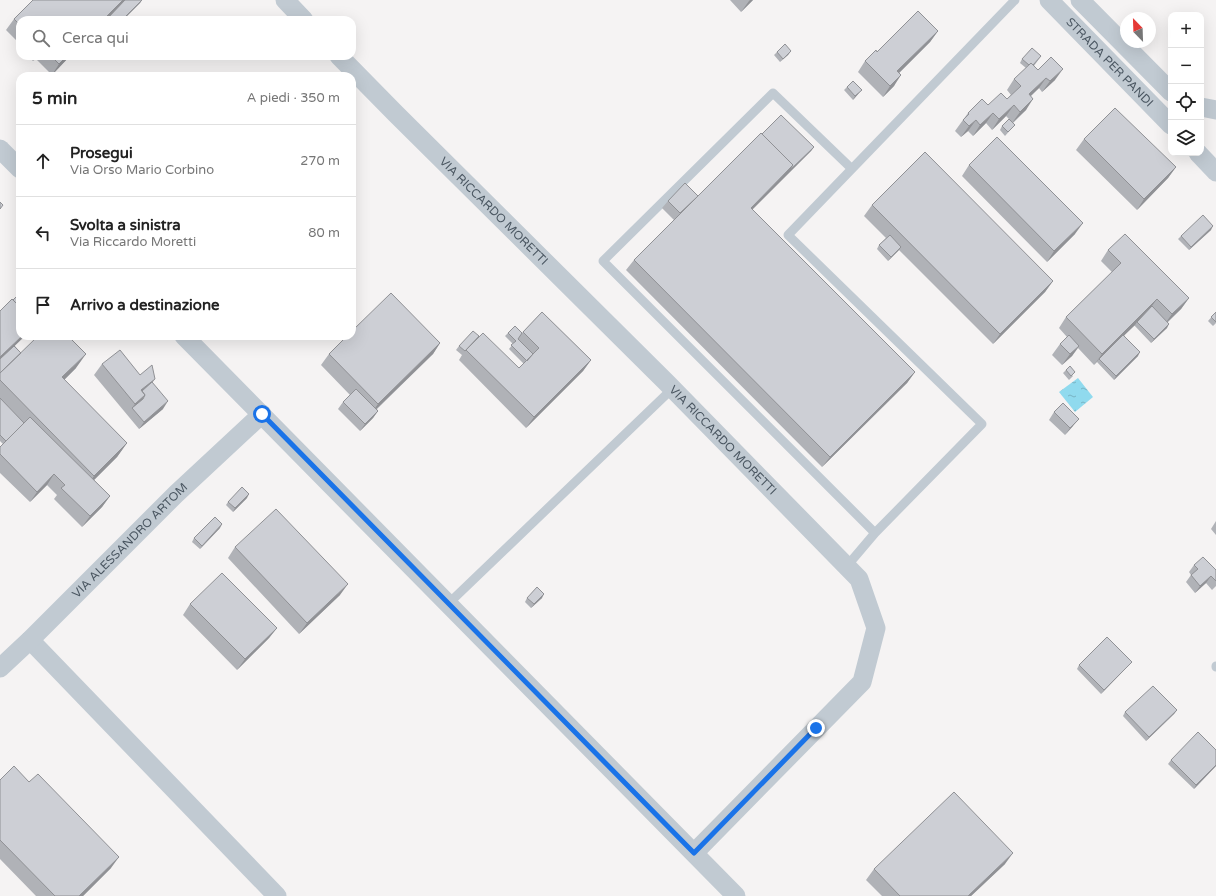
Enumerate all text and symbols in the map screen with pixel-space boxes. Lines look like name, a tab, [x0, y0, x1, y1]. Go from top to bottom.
north arrow	[1120, 12, 1156, 48]
map controls	[1168, 12, 1204, 156]
button: +	[1168, 12, 1204, 48]
street label: STRADA PER PANDI	[1063, 15, 1156, 110]
search box	[16, 16, 356, 60]
icon: search	[30, 27, 52, 49]
text: Cerca qui	[62, 29, 129, 47]
button: −	[1168, 48, 1204, 84]
button: locate	[1168, 84, 1204, 120]
text: 5 min	[32, 88, 77, 109]
text: A piedi · 350 m	[247, 90, 340, 106]
button: layers	[1168, 120, 1204, 156]
text: Prosegui	[70, 144, 133, 162]
icon: ahead	[32, 150, 54, 172]
text: 270 m	[300, 153, 340, 169]
street label: VIA RICCARDO MORETTI	[437, 154, 551, 268]
text: Via Orso Mario Corbino	[70, 162, 214, 178]
text: Svolta a sinistra	[70, 216, 181, 234]
icon: left	[32, 222, 54, 244]
text: 80 m	[308, 225, 340, 241]
text: Via Riccardo Moretti	[70, 234, 196, 250]
icon: arrive	[32, 294, 54, 316]
text: Arrivo a destinazione	[70, 296, 220, 314]
street label: VIA RICCARDO MORETTI	[666, 383, 779, 498]
route start	[253, 405, 271, 423]
street label: VIA ALESSANDRO ARTOM	[69, 480, 190, 601]
route end	[807, 719, 825, 737]

